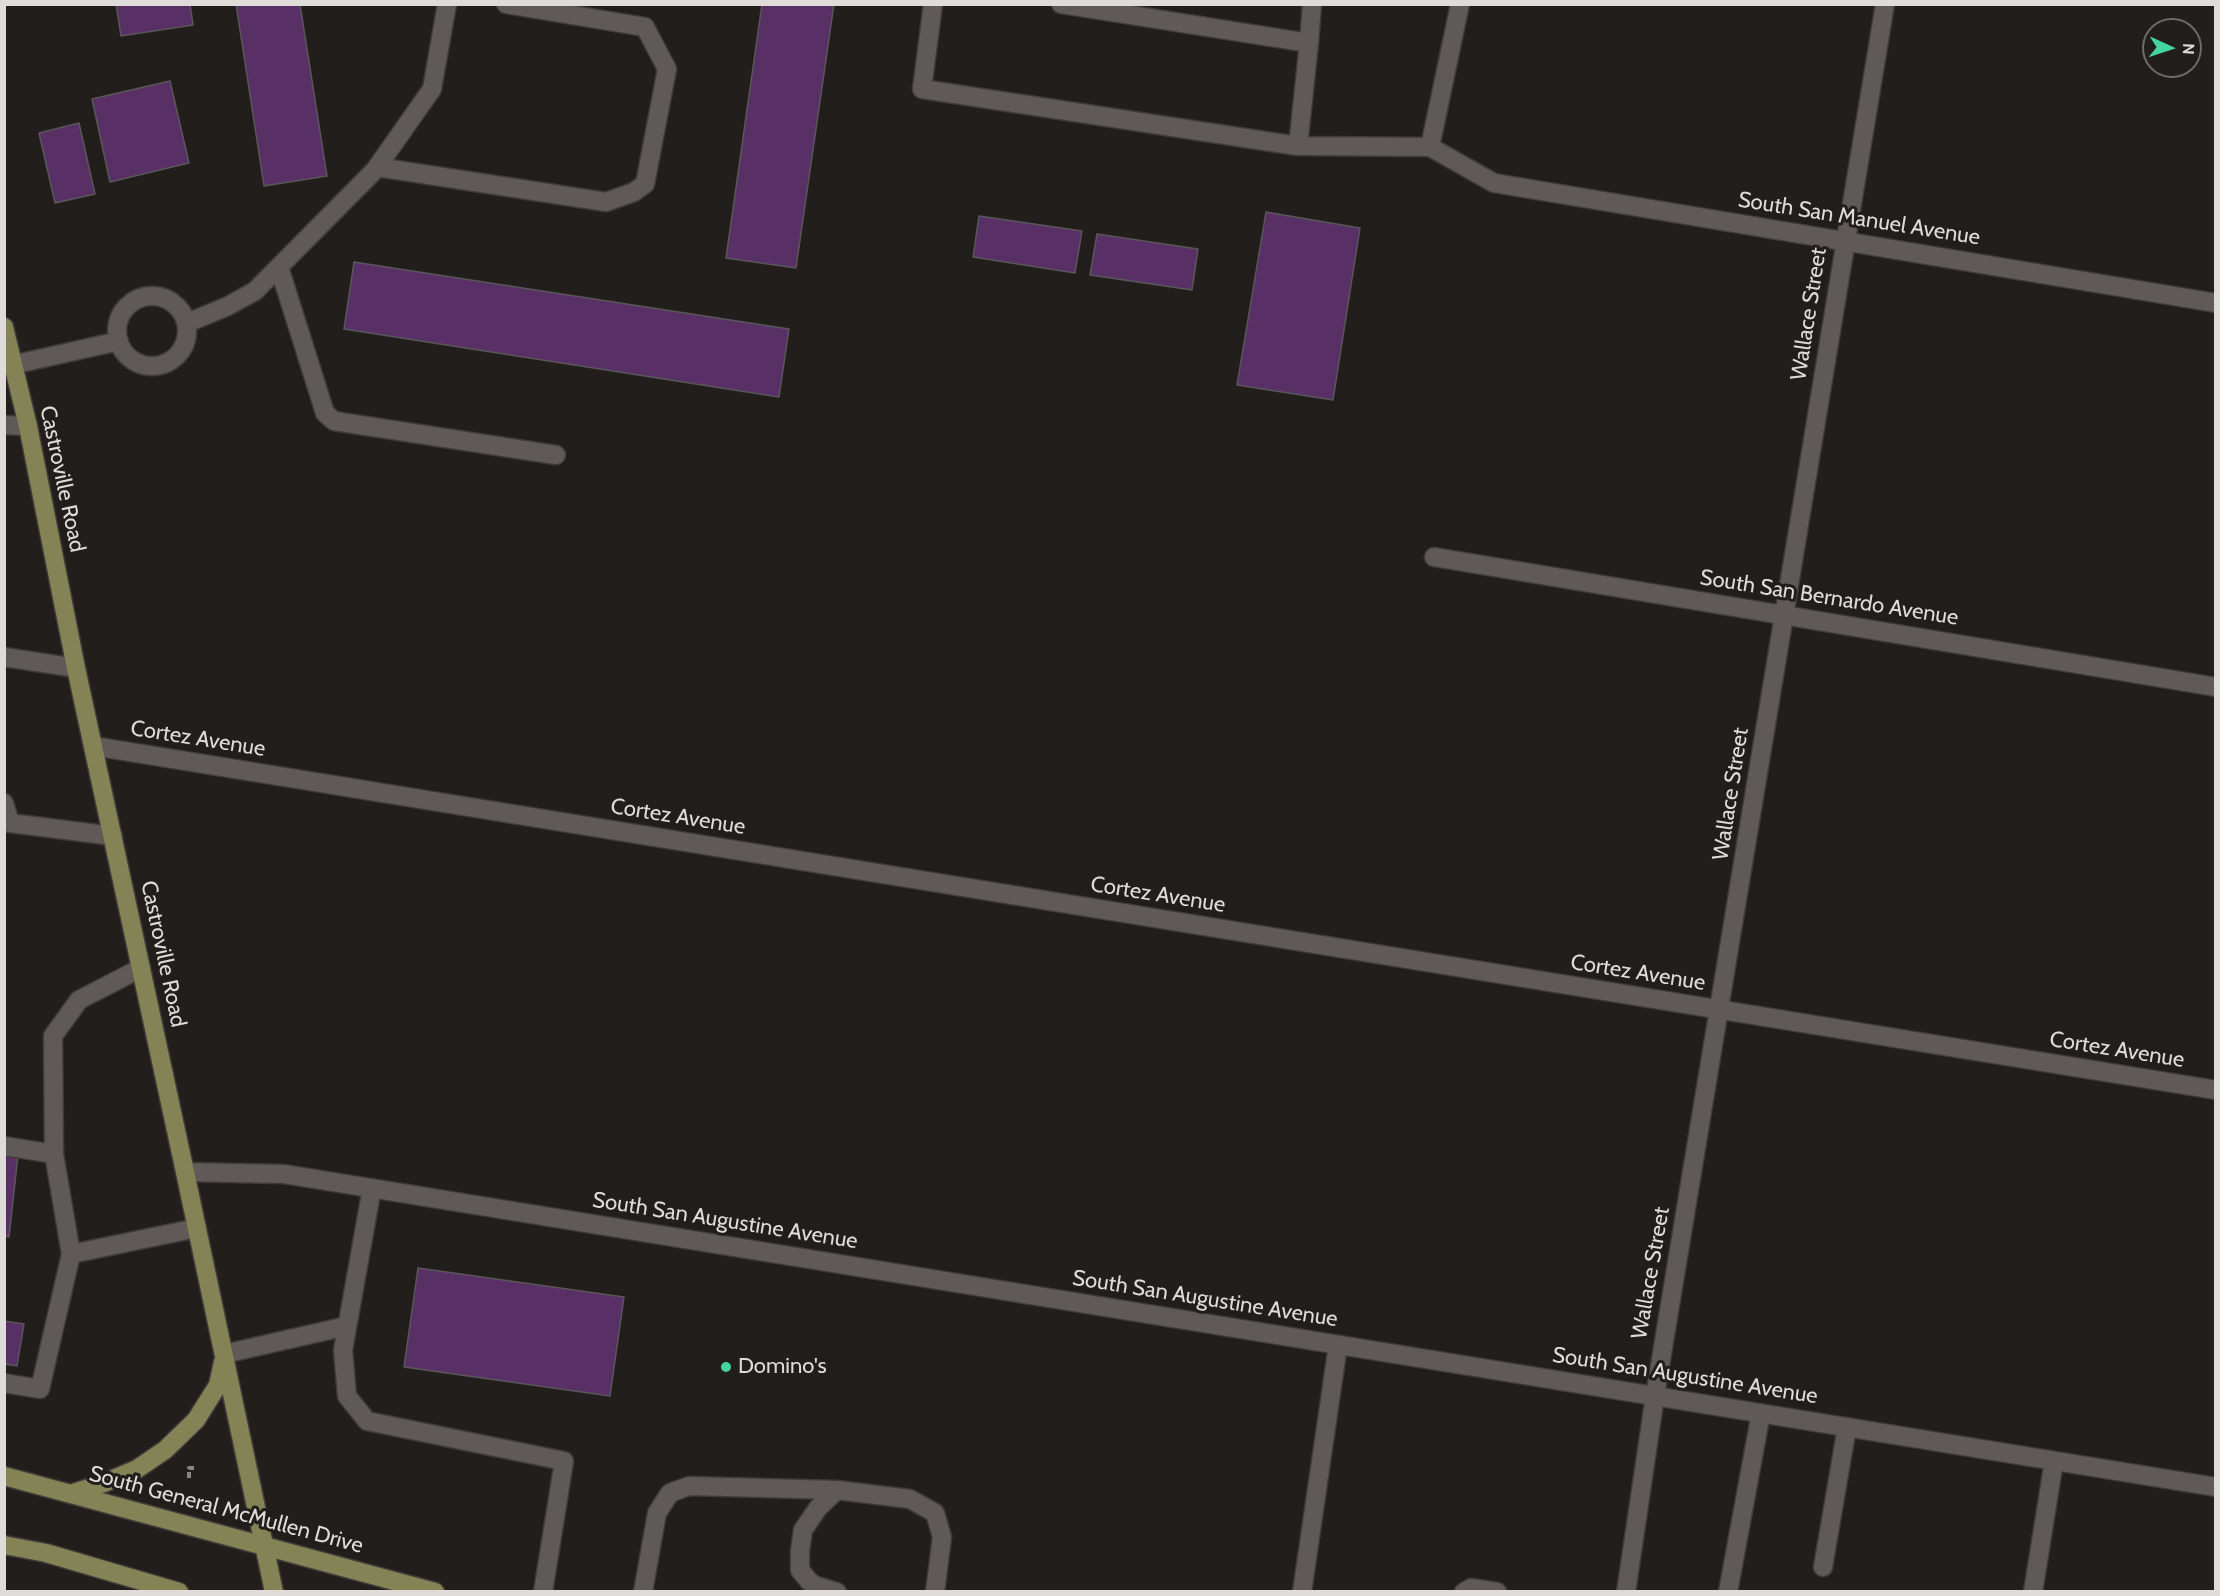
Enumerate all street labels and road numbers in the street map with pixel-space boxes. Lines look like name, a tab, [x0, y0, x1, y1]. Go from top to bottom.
street label: South San Manuel Avenue	[1736, 187, 1982, 251]
street label: Wallace Street	[1785, 246, 1833, 382]
street label: Castroville Road	[34, 403, 90, 555]
street label: South San Bernardo Avenue	[1698, 565, 1960, 631]
street label: Cortez Avenue	[129, 715, 267, 763]
street label: Wallace Street	[1707, 726, 1755, 862]
street label: Cortez Avenue	[609, 793, 747, 841]
street label: Cortez Avenue	[1089, 871, 1227, 919]
street label: Castroville Road	[135, 878, 191, 1030]
street label: Cortez Avenue	[1569, 949, 1707, 997]
street label: Cortez Avenue	[2048, 1026, 2186, 1074]
street label: South San Augustine Avenue	[590, 1187, 860, 1255]
street label: Wallace Street	[1626, 1205, 1676, 1341]
street label: South San Augustine Avenue	[1070, 1265, 1340, 1333]
street label: South San Augustine Avenue	[1550, 1342, 1820, 1410]
street label: South General McMullen Drive	[86, 1461, 366, 1559]

